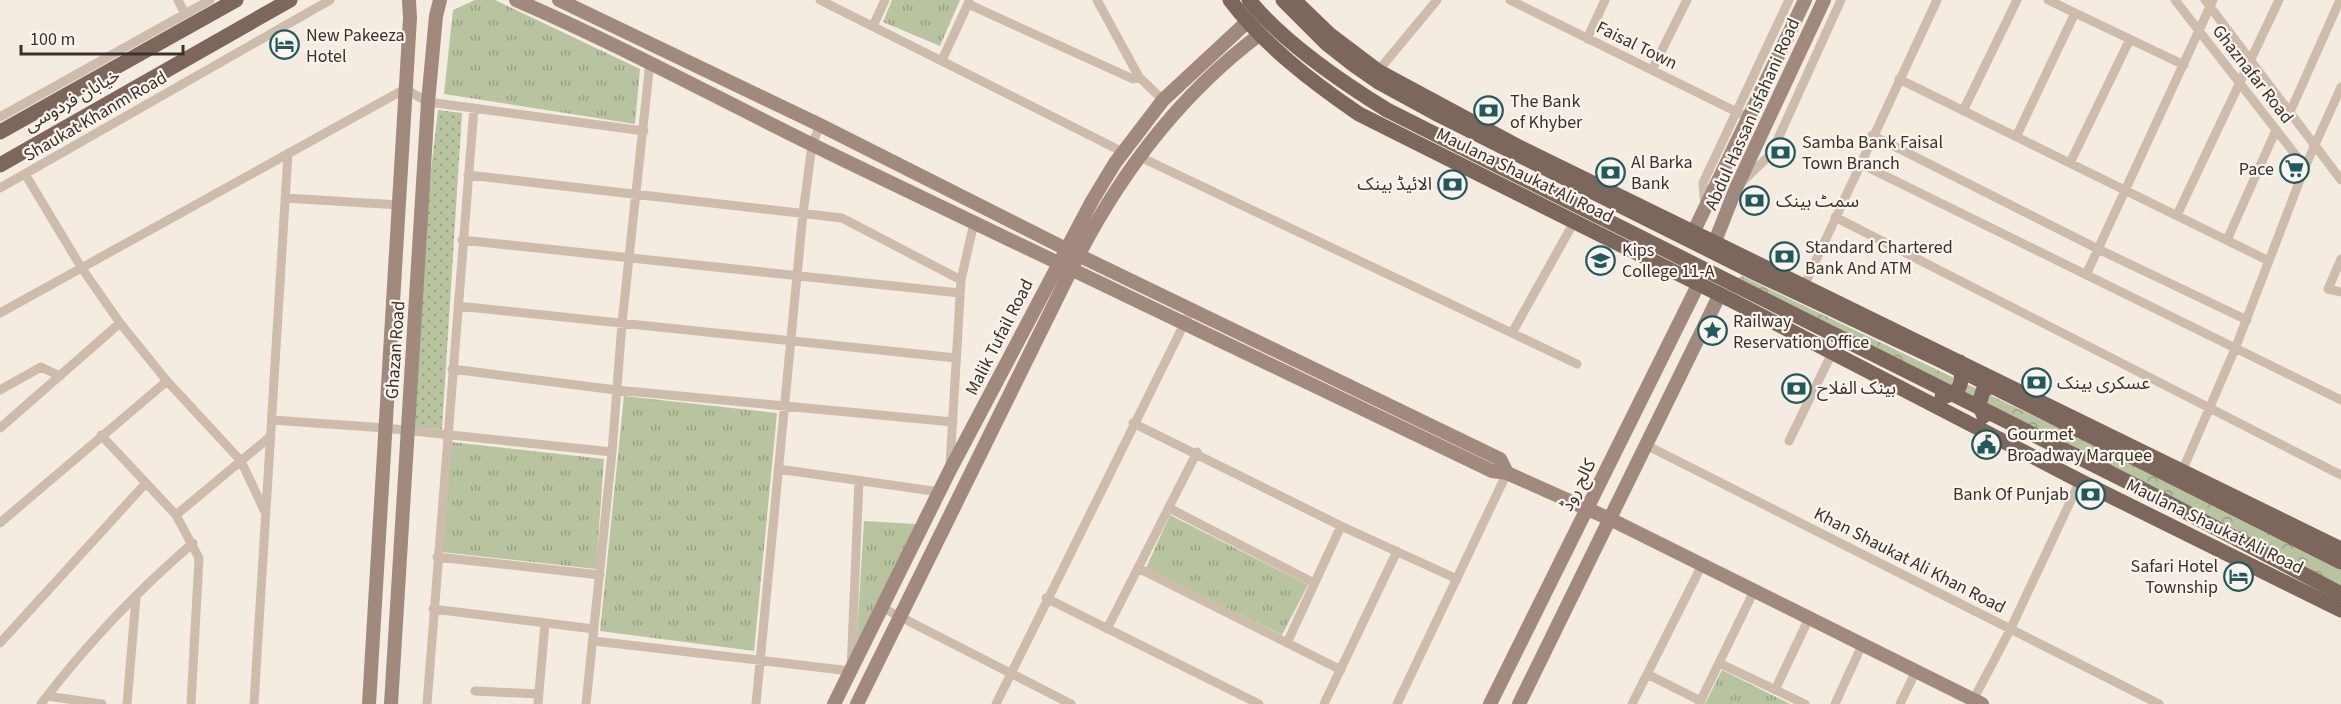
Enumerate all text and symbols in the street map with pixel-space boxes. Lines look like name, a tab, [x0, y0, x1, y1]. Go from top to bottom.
street label: Abdul Hassan Isfahani Road	[1699, 14, 1806, 214]
street label: Faisal Town	[1592, 15, 1682, 76]
scale bar	[21, 18, 183, 56]
street label: Ghaznafar Road	[2206, 20, 2299, 129]
place label: New Pakeeza Hotel	[306, 23, 404, 69]
text: 100 m	[30, 27, 75, 52]
hotel icon: New Pakeeza Hotel	[269, 29, 301, 61]
street label: خیابان فردوسی	[20, 63, 125, 138]
street label: Shaukat Khanm Road	[19, 65, 172, 168]
place label: The Bank of Khyber	[1510, 89, 1583, 135]
bank icon: The Bank of Khyber	[1473, 95, 1505, 127]
street label: Maulana Shaukat Ali Road	[1432, 122, 1618, 229]
place label: Samba Bank Faisal Town Branch	[1802, 130, 1943, 176]
bank icon: Samba Bank Faisal Town Branch	[1765, 136, 1797, 168]
place label: Al Barka Bank	[1631, 150, 1693, 196]
supermarket icon: Pace	[2279, 153, 2311, 185]
bank icon: Al Barka Bank	[1594, 156, 1626, 188]
place label: Pace	[2239, 157, 2274, 182]
bank icon: الائیڈ بینک	[1437, 168, 1469, 200]
place label: الائیڈ بینک	[1357, 172, 1432, 197]
bank icon: سمٹ بینک	[1739, 185, 1771, 217]
place label: سمٹ بینک	[1776, 189, 1859, 214]
place label: Standard Chartered Bank And ATM	[1805, 235, 1953, 281]
place label: Kips College 11-A	[1622, 238, 1715, 284]
bank icon: Standard Chartered Bank And ATM	[1768, 241, 1800, 273]
school or university icon: Kips College 11-A	[1585, 244, 1617, 276]
street label: Malik Tufail Road	[959, 275, 1040, 400]
street label: Ghazan Road	[380, 300, 411, 400]
place label: Railway Reservation Office	[1733, 309, 1869, 355]
place icon: Railway Reservation Office	[1696, 315, 1728, 347]
bank icon: عسکری بینک	[2020, 367, 2052, 399]
place label: عسکری بینک	[2057, 371, 2150, 396]
bank icon: بینک الفلاح	[1780, 372, 1812, 404]
place label: بینک الفلاح	[1817, 376, 1896, 401]
place label: Gourmet Broadway Marquee	[2007, 422, 2152, 468]
public building icon: Gourmet Broadway Marquee	[1970, 428, 2002, 460]
street label: کالج روڈ	[1555, 454, 1603, 516]
street label: Maulana Shaukat Ali Road	[2122, 473, 2308, 580]
bank icon: Bank Of Punjab	[2074, 478, 2106, 510]
place label: Bank Of Punjab	[1953, 482, 2069, 507]
street label: Khan Shaukat Ali Khan Road	[1810, 501, 2010, 620]
place label: Safari Hotel Township	[2131, 554, 2218, 600]
hotel icon: Safari Hotel Township	[2223, 560, 2255, 592]

